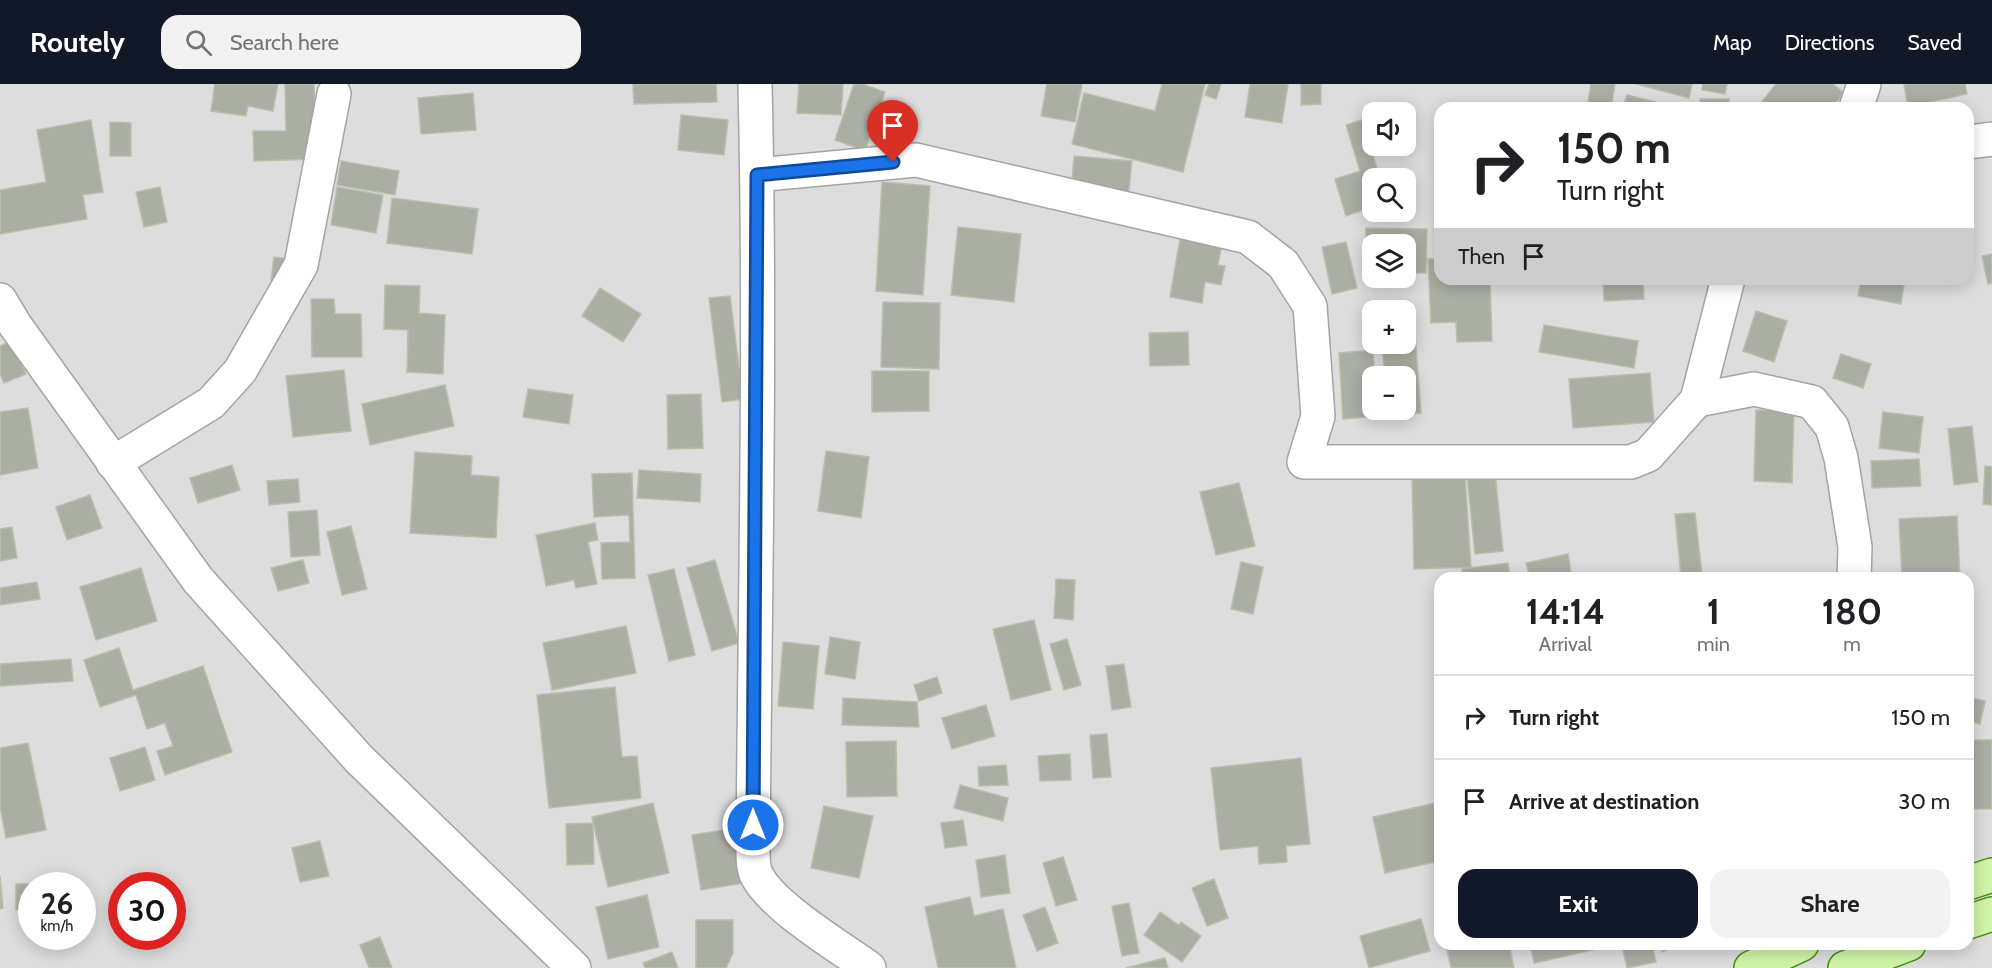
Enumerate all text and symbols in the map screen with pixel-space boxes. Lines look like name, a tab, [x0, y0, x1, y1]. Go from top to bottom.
search box	[161, 15, 581, 69]
text: Routely	[30, 25, 125, 59]
icon: search	[182, 26, 215, 59]
text: Search here	[230, 29, 339, 56]
text: Map	[1713, 30, 1752, 55]
text: Directions	[1785, 30, 1874, 55]
text: Saved	[1907, 30, 1962, 55]
pin	[867, 100, 918, 162]
map controls	[1362, 102, 1416, 420]
button: sound	[1362, 102, 1416, 156]
icon: arrive	[876, 109, 909, 142]
text: 150 m	[1557, 122, 1671, 174]
icon: right	[1458, 126, 1536, 204]
button: search	[1362, 168, 1416, 222]
text: Turn right	[1557, 174, 1664, 207]
button: layers	[1362, 234, 1416, 288]
icon: arrive	[1517, 240, 1550, 273]
text: Then	[1458, 243, 1505, 270]
button: +	[1362, 300, 1416, 354]
button: −	[1362, 366, 1416, 420]
text: 14:14	[1526, 589, 1605, 633]
text: 1	[1707, 589, 1720, 633]
text: 180	[1822, 589, 1882, 633]
text: Arrival	[1539, 632, 1592, 656]
text: min	[1697, 632, 1730, 656]
text: m	[1843, 632, 1861, 656]
icon: right	[1458, 701, 1491, 734]
text: Turn right	[1509, 704, 1599, 731]
text: 150 m	[1891, 704, 1950, 731]
icon: arrive	[1458, 785, 1491, 818]
text: Arrive at destination	[1509, 788, 1699, 815]
text: 30 m	[1898, 788, 1950, 815]
position arrow	[721, 793, 785, 857]
button: Exit	[1458, 869, 1698, 938]
button: Share	[1710, 869, 1950, 938]
speed limit sign: 30	[108, 872, 186, 950]
text: 26	[41, 885, 73, 922]
text: km/h	[41, 917, 73, 935]

